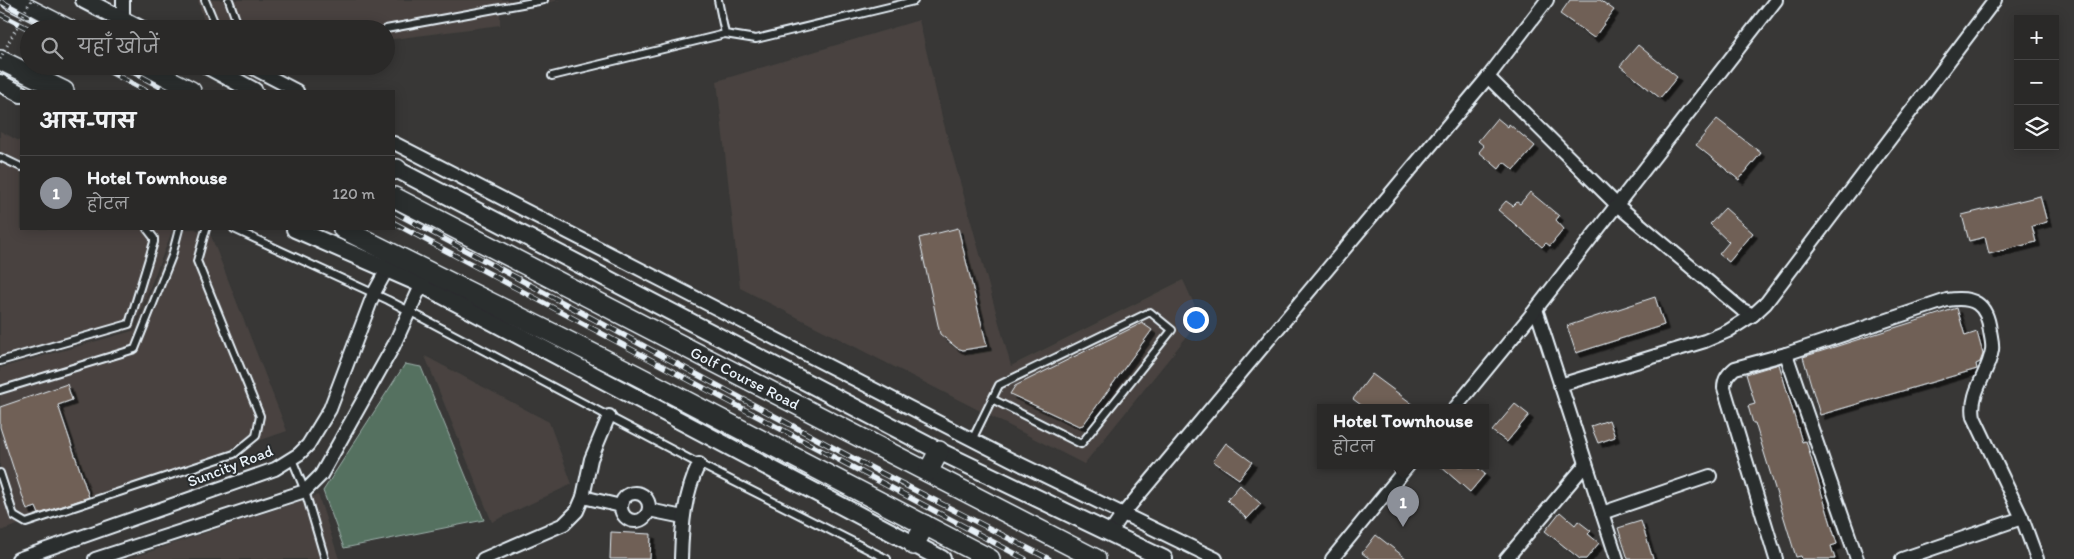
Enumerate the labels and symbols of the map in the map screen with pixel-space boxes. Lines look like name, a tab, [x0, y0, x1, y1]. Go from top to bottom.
your location	[1183, 307, 1209, 333]
street label: Golf Course Road	[687, 342, 803, 414]
street label: Suncity Road	[185, 441, 276, 491]
pin: 1	[1387, 486, 1419, 527]

